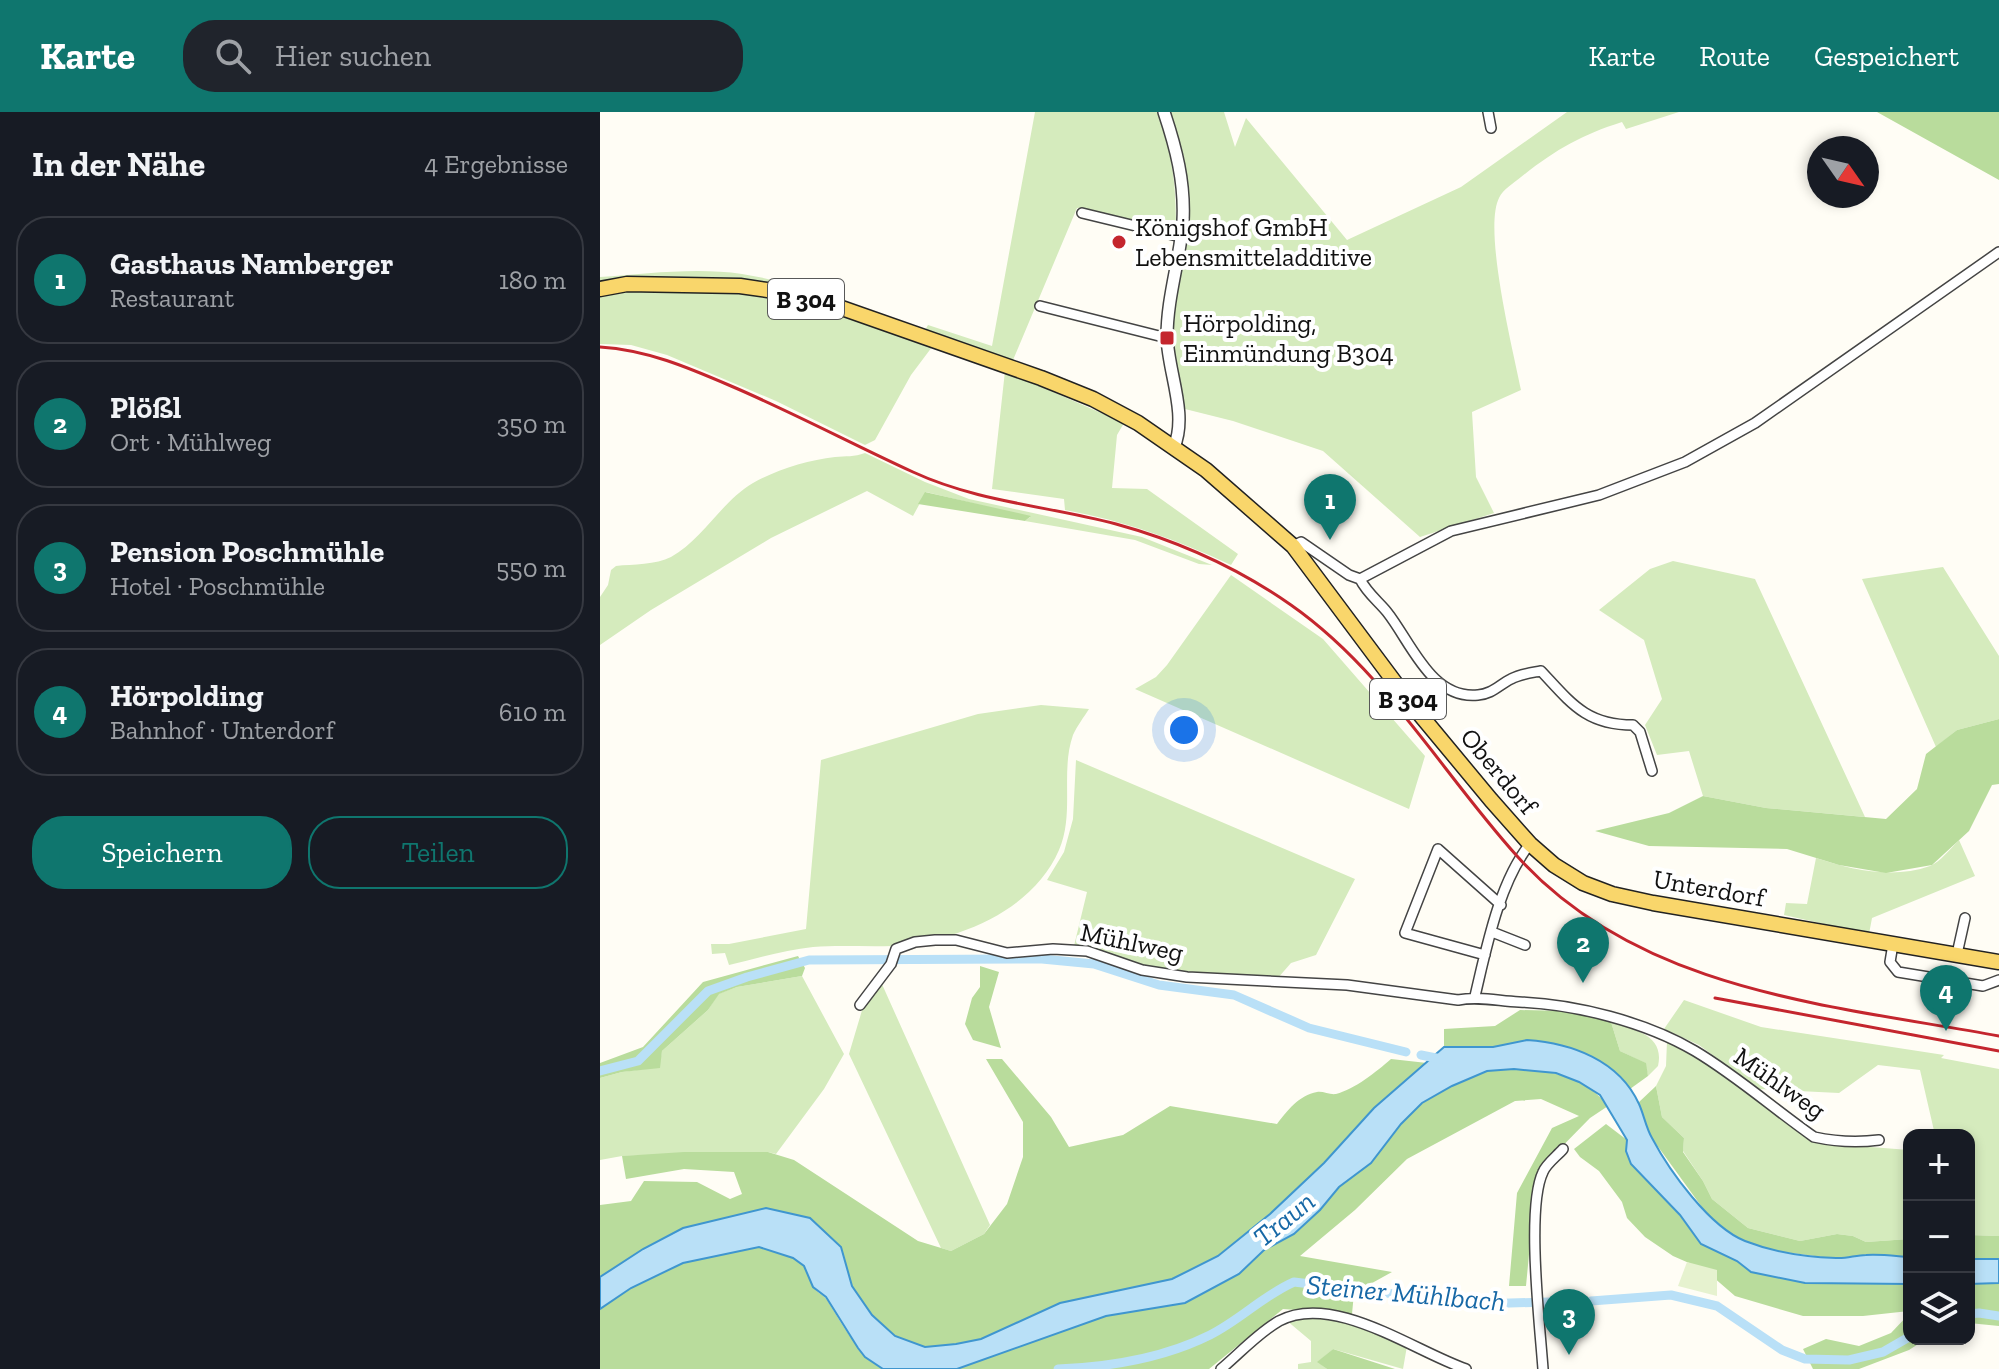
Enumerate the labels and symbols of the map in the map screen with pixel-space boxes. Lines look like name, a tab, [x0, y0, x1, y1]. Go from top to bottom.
north arrow	[1807, 136, 1879, 208]
place label: Königshof GmbH Lebensmitteladditive	[1135, 211, 1372, 273]
marker: Königshof GmbH Lebensmitteladditive	[1110, 233, 1128, 251]
road number: B 304	[768, 279, 844, 319]
place label: Hörpolding, Einmündung B304	[1183, 307, 1394, 369]
marker: Hörpolding, Einmündung B304	[1158, 329, 1176, 347]
pin: 1	[1304, 474, 1356, 540]
road number: B 304	[1370, 679, 1446, 719]
your location	[1164, 710, 1204, 750]
street label: Oberdorf	[1454, 721, 1545, 822]
street label: Unterdorf	[1651, 862, 1769, 914]
street label: Mühlweg	[1078, 916, 1186, 968]
pin: 2	[1557, 917, 1609, 983]
pin: 4	[1920, 965, 1972, 1031]
street label: Mühlweg	[1728, 1040, 1832, 1126]
water label: Traun	[1247, 1184, 1321, 1254]
water label: Steiner Mühlbach	[1305, 1268, 1507, 1318]
pin: 3	[1543, 1289, 1595, 1355]

